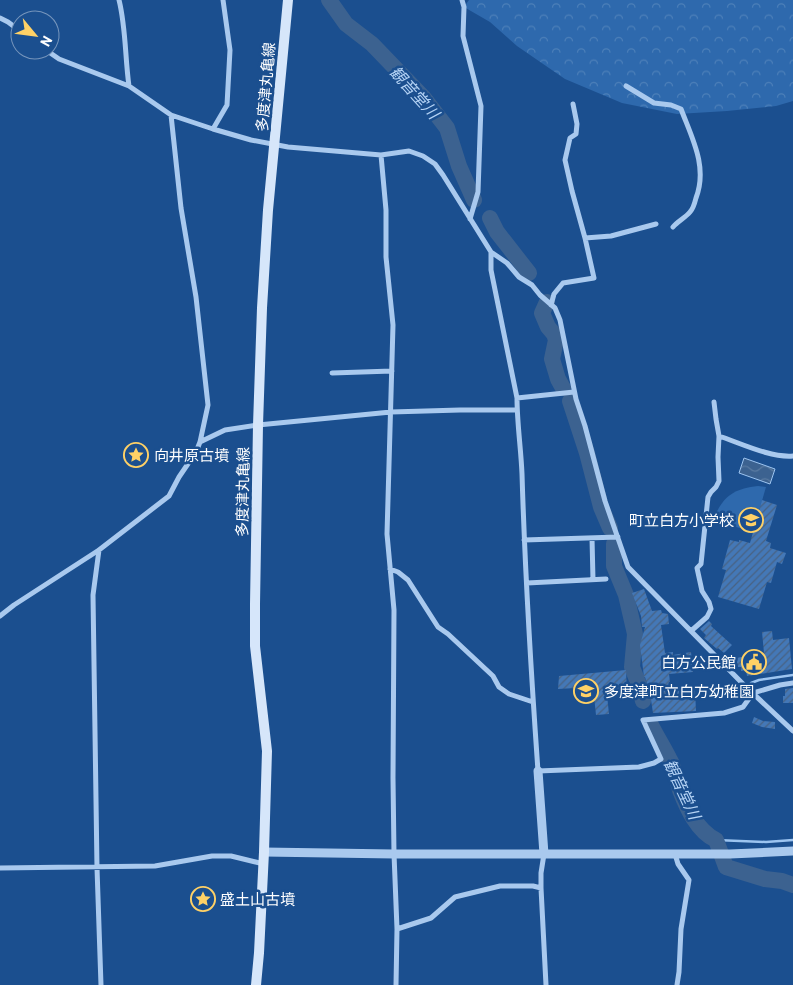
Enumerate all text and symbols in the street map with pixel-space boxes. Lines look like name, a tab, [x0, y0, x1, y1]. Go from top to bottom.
north arrow	[10, 10, 60, 60]
text: N	[37, 33, 56, 50]
street label: 多度津丸亀線	[252, 41, 278, 133]
water label: 観音堂川	[387, 62, 445, 124]
place icon: 向井原古墳	[123, 442, 149, 468]
place label: 向井原古墳	[154, 446, 229, 464]
street label: 多度津丸亀線	[232, 447, 252, 537]
school or university icon: 町立白方小学校	[738, 507, 764, 533]
place label: 町立白方小学校	[629, 511, 734, 529]
public building icon: 白方公民館	[741, 649, 767, 675]
place label: 白方公民館	[661, 653, 736, 671]
school or university icon: 多度津町立白方幼稚園	[573, 678, 599, 704]
place label: 多度津町立白方幼稚園	[604, 682, 754, 700]
water label: 観音堂川	[661, 756, 706, 824]
place icon: 盛土山古墳	[190, 886, 216, 912]
place label: 盛土山古墳	[220, 890, 295, 908]

